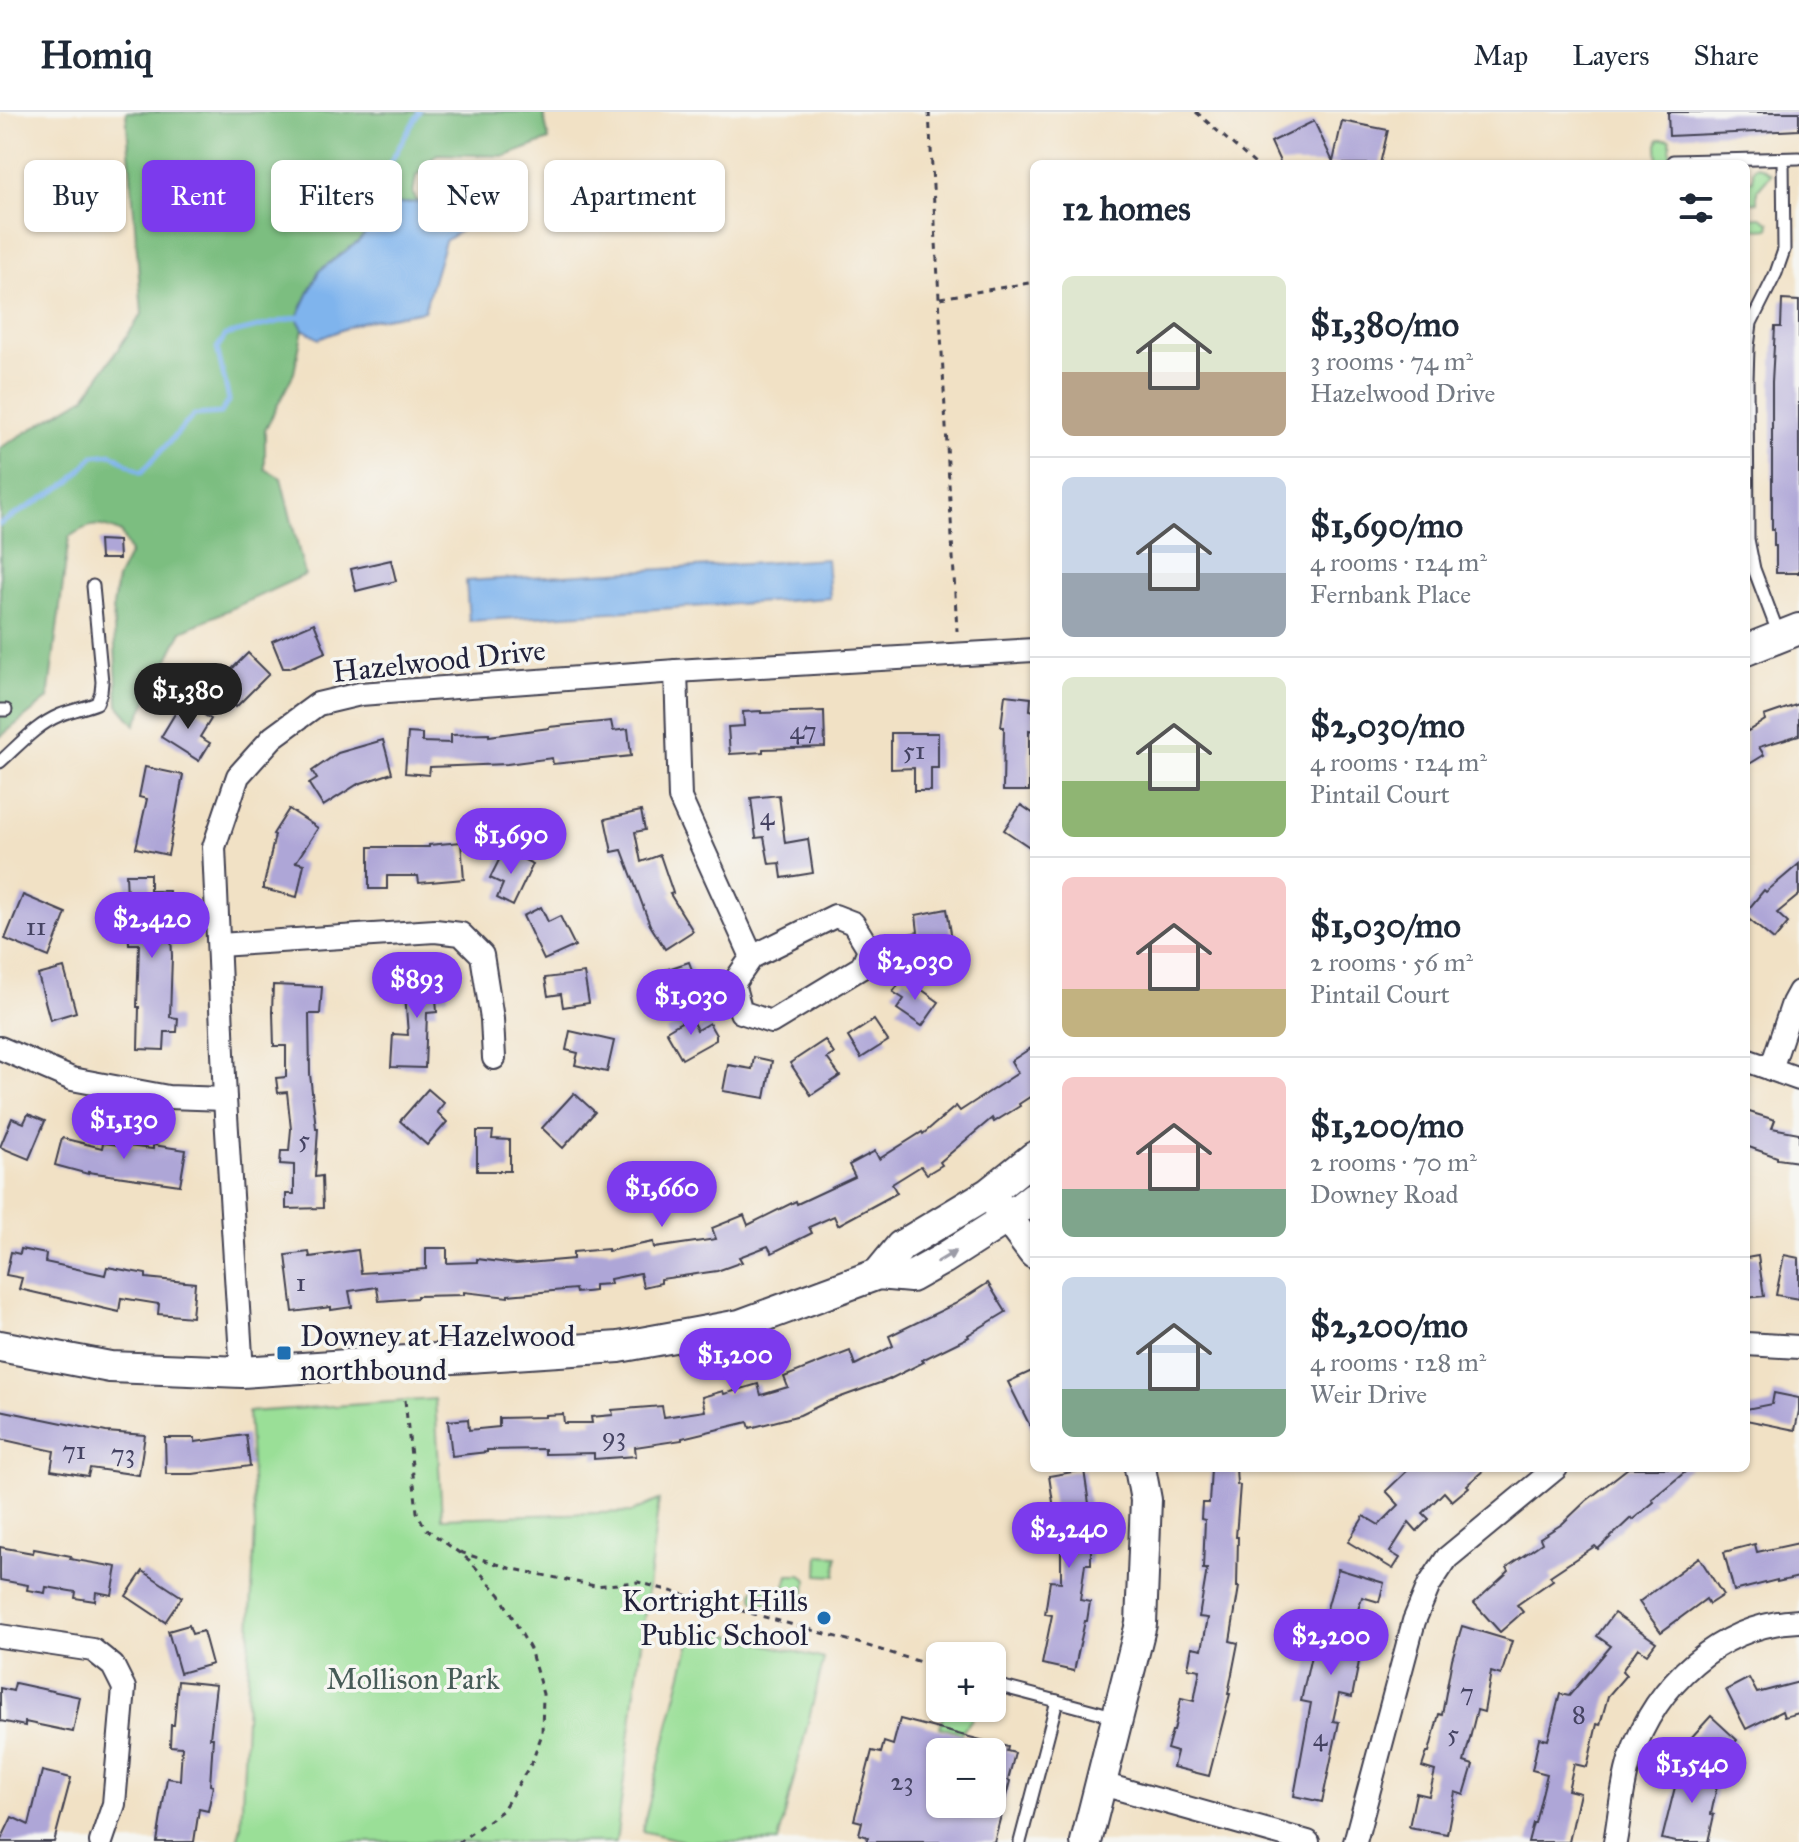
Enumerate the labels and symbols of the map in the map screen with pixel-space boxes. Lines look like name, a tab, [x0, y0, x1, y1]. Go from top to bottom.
street label: Hazelwood Drive	[331, 632, 547, 690]
pin: $1,380	[123, 663, 253, 731]
house number: 47	[789, 714, 817, 746]
house number: 51	[903, 734, 925, 766]
house number: 4	[760, 800, 775, 832]
pin: $1,690	[446, 808, 576, 876]
pin: $2,420	[87, 892, 217, 960]
house number: 11	[26, 910, 46, 942]
pin: $2,030	[850, 934, 980, 1002]
pin: $893	[370, 952, 464, 1020]
pin: $1,030	[626, 969, 756, 1037]
pin: $1,130	[59, 1093, 189, 1161]
house number: 5	[298, 1123, 310, 1155]
pin: $1,660	[597, 1161, 727, 1229]
one-way arrow	[935, 1251, 957, 1265]
house number: 1	[296, 1266, 306, 1298]
place label: Downey at Hazelwood northbound	[300, 1318, 575, 1388]
pin: $1,200	[670, 1328, 800, 1396]
marker: Downey at Hazelwood northbound	[275, 1344, 293, 1362]
house number: 93	[602, 1420, 626, 1452]
house number: 71	[62, 1434, 86, 1466]
house number: 73	[111, 1437, 135, 1469]
pin: $2,240	[1004, 1502, 1134, 1570]
place label: Kortright Hills Public School	[622, 1583, 809, 1653]
marker: Kortright Hills Public School	[815, 1609, 833, 1627]
pin: $2,200	[1266, 1609, 1396, 1677]
park label: Mollison Park	[326, 1661, 500, 1697]
house number: 7	[1460, 1676, 1474, 1708]
house number: 8	[1572, 1698, 1586, 1730]
house number: 5	[1447, 1717, 1459, 1749]
house number: 4	[1313, 1721, 1328, 1753]
pin: $1,540	[1627, 1737, 1757, 1805]
house number: 23	[890, 1765, 914, 1797]

